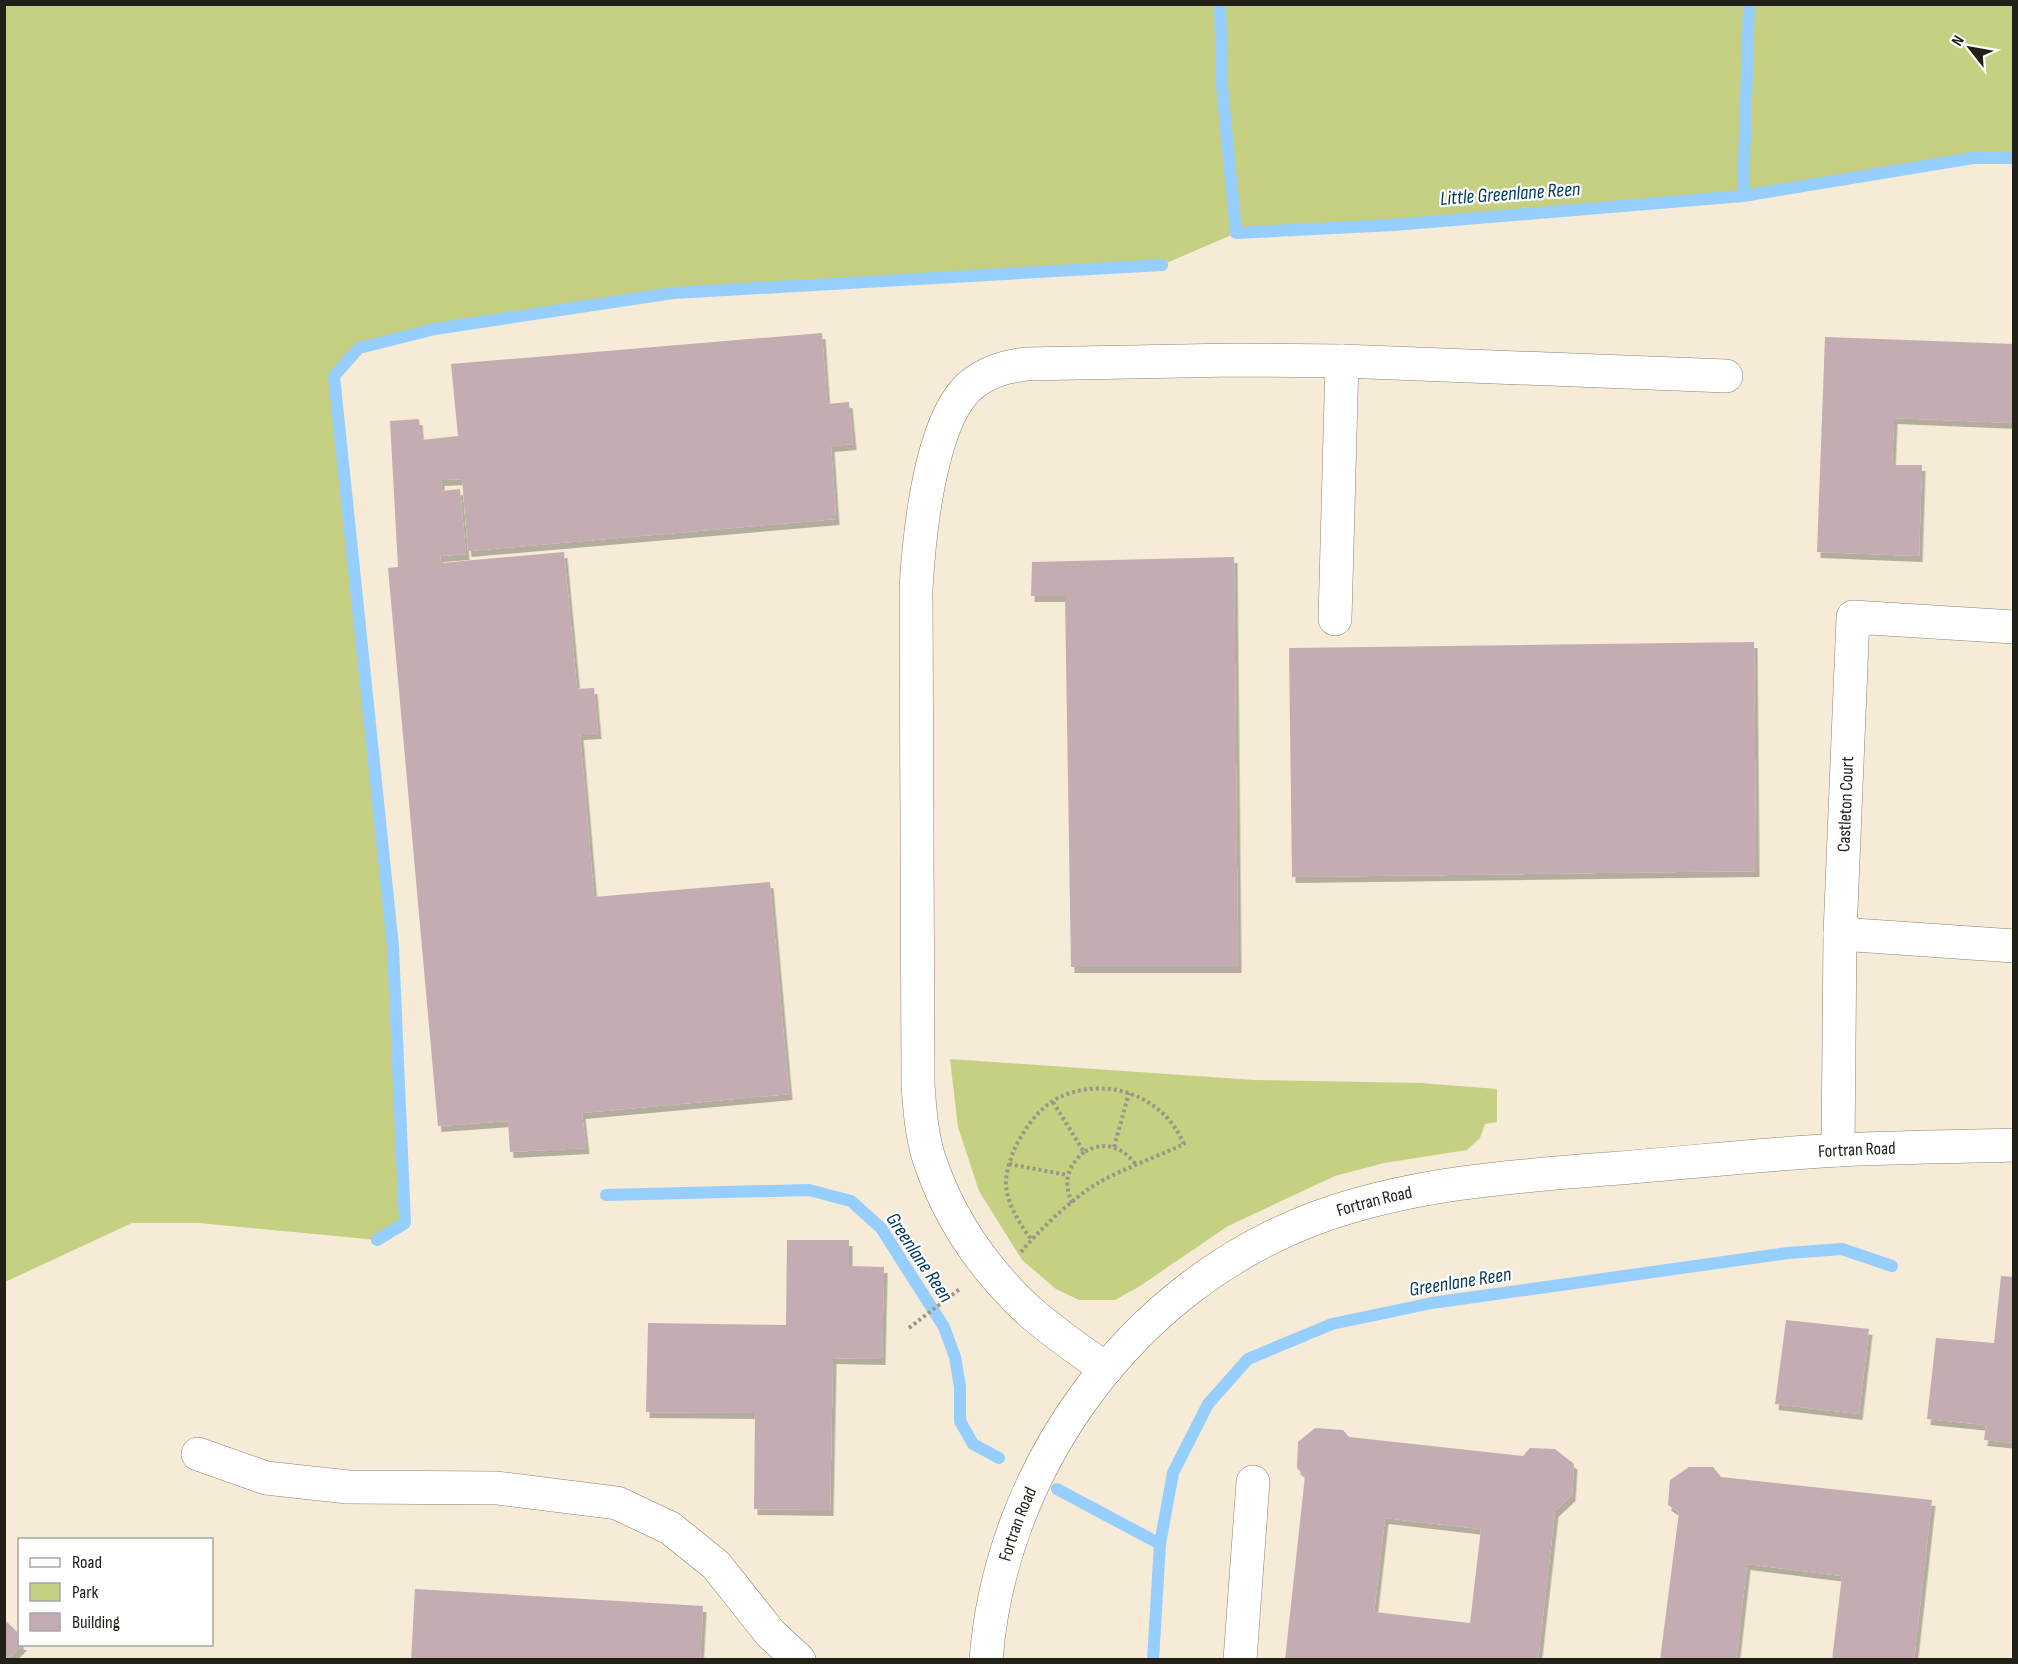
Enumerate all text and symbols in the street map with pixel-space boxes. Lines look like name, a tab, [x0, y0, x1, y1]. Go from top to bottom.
north arrow	[1940, 18, 2000, 78]
text: N	[1948, 32, 1969, 50]
water label: Little Greenlane Reen	[1439, 177, 1581, 211]
street label: Castleton Court	[1833, 755, 1858, 852]
street label: Fortran Road	[1818, 1138, 1896, 1162]
street label: Fortran Road	[1334, 1182, 1414, 1221]
water label: Greenlane Reen	[880, 1208, 958, 1307]
water label: Greenlane Reen	[1407, 1262, 1513, 1302]
street label: Fortran Road	[995, 1484, 1041, 1564]
legend	[18, 1538, 213, 1646]
text: Road	[72, 1552, 102, 1573]
text: Park	[72, 1582, 98, 1603]
text: Building	[72, 1612, 120, 1633]

